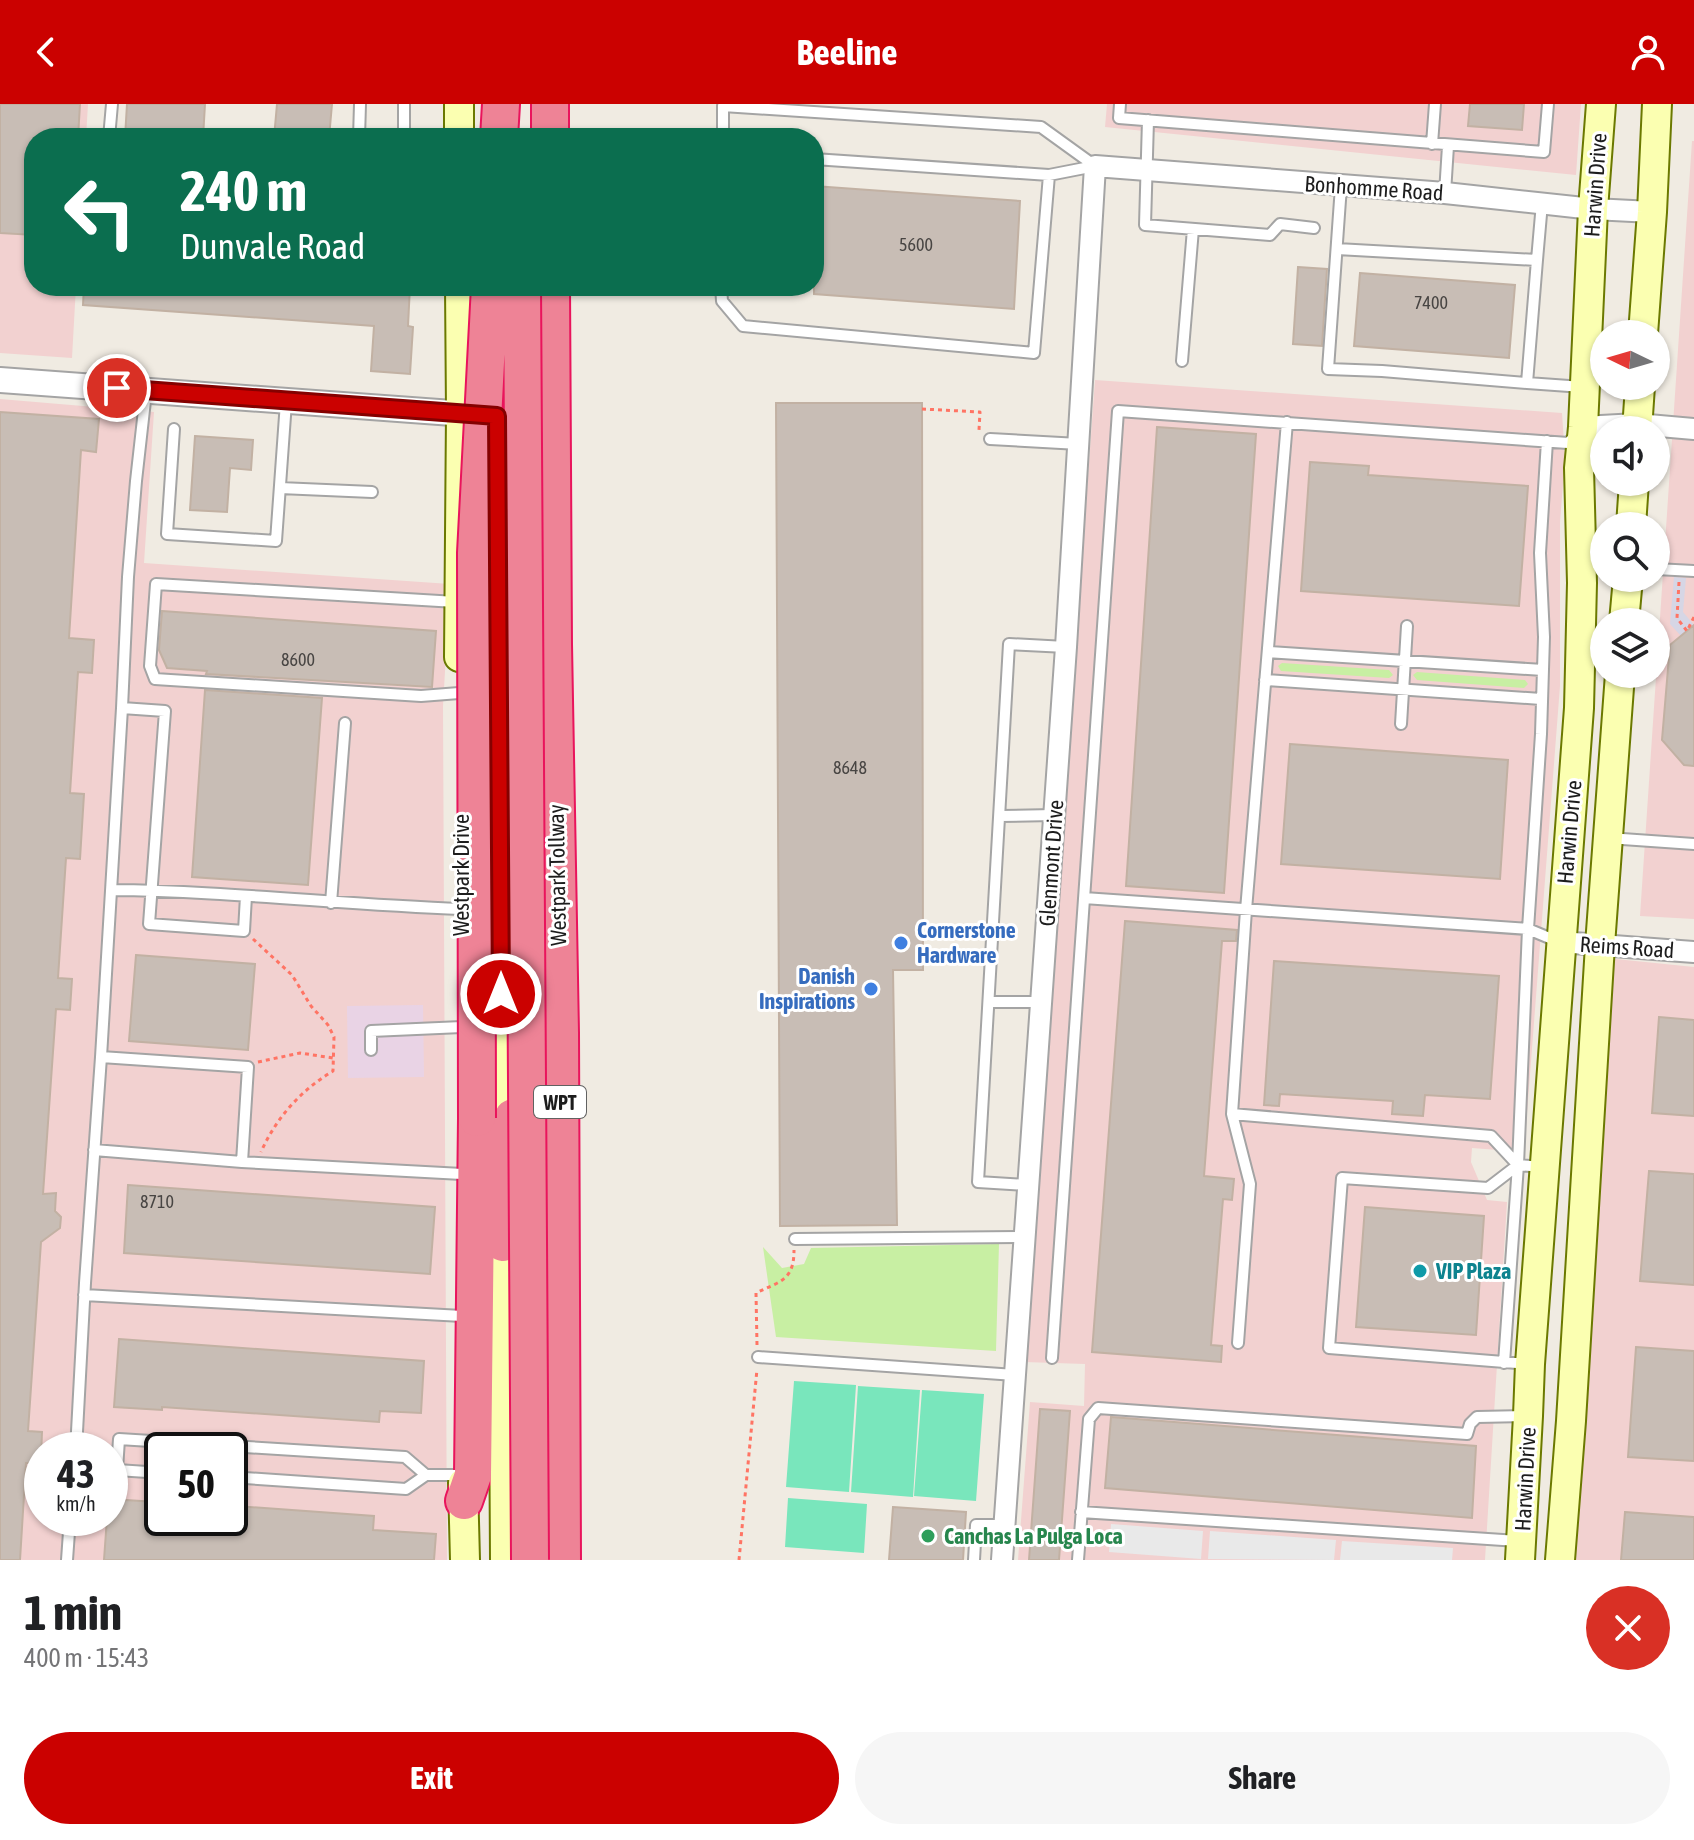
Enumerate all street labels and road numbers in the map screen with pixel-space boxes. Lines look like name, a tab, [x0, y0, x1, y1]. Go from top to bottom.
street label: Harwin Drive	[1578, 132, 1612, 238]
street label: Bonhomme Road	[1304, 170, 1444, 206]
street label: Harwin Drive	[1552, 779, 1586, 885]
street label: Glenmont Drive	[1034, 799, 1068, 927]
street label: Westpark Tollway	[543, 804, 571, 946]
street label: Westpark Drive	[448, 814, 474, 936]
street label: Reims Road	[1579, 931, 1675, 963]
road number: WPT	[534, 1086, 586, 1118]
street label: Harwin Drive	[1509, 1426, 1541, 1532]

